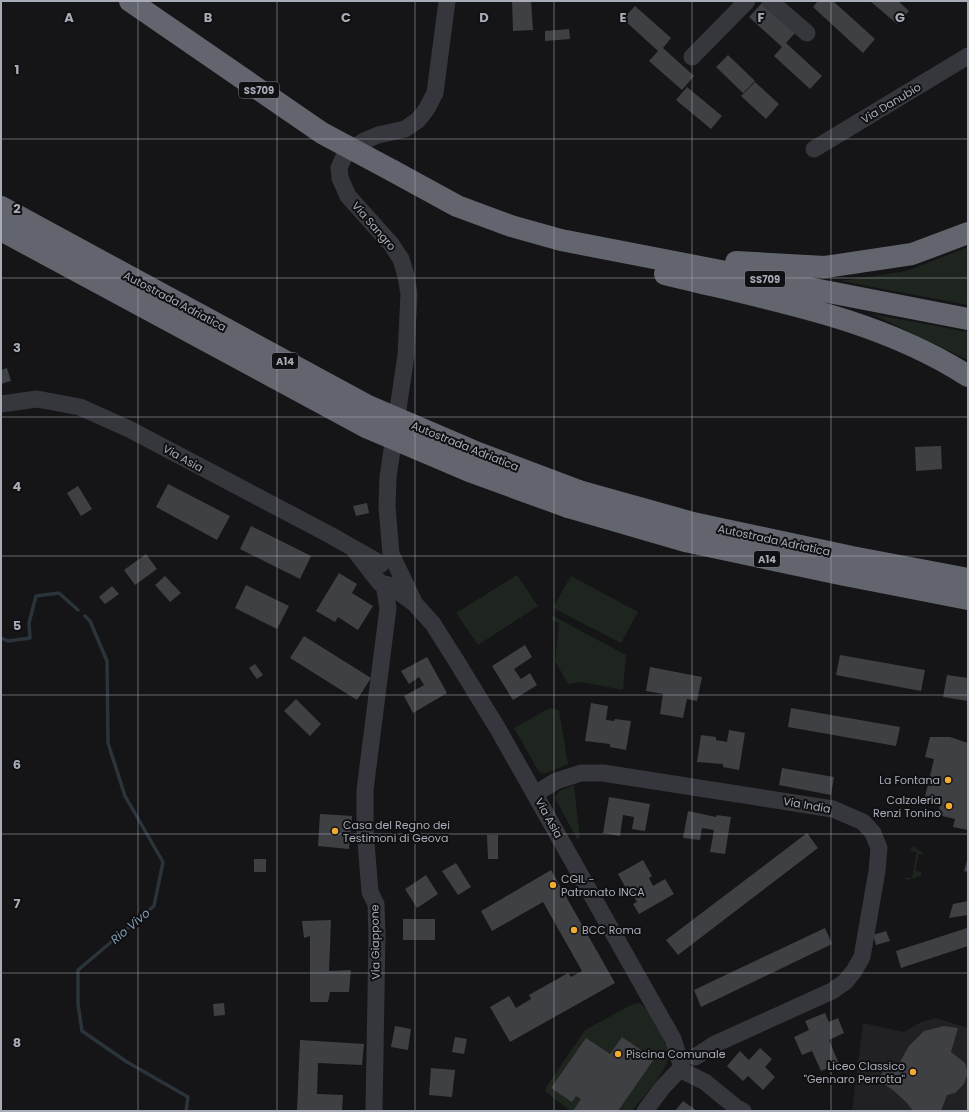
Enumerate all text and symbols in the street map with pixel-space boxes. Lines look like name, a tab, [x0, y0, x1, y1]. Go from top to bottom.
text: A	[64, 8, 74, 27]
text: B	[204, 8, 213, 27]
text: C	[341, 8, 351, 27]
text: D	[479, 8, 489, 27]
text: E	[619, 8, 627, 27]
text: F	[757, 8, 765, 27]
text: G	[895, 8, 905, 27]
text: 1	[15, 60, 19, 79]
street label: Via Danubio	[858, 79, 924, 127]
road number: SS709	[239, 82, 279, 98]
street label: Via Sangro	[348, 198, 400, 254]
text: 2	[13, 199, 21, 218]
street label: Autostrada Adriatica	[121, 267, 229, 335]
road number: SS709	[745, 271, 785, 287]
text: 3	[13, 338, 21, 357]
road number: A14	[272, 353, 298, 369]
street label: Autostrada Adriatica	[409, 417, 521, 475]
street label: Via Asia	[160, 440, 206, 476]
text: 4	[13, 477, 22, 496]
street label: Autostrada Adriatica	[716, 520, 832, 560]
road number: A14	[754, 551, 780, 567]
text: 5	[13, 616, 21, 635]
text: 6	[13, 755, 21, 774]
place label: La Fontana	[879, 772, 940, 788]
marker: La Fontana	[943, 775, 953, 785]
place label: Calzoleria Renzi Tonino	[873, 792, 941, 821]
street label: Via India	[782, 793, 832, 817]
street label: Via Asia	[531, 795, 567, 841]
marker: Calzoleria Renzi Tonino	[944, 801, 954, 811]
place label: Casa del Regno dei Testimoni di Geova	[343, 817, 450, 846]
marker: Casa del Regno dei Testimoni di Geova	[330, 826, 340, 836]
place label: CGIL - Patronato INCA	[561, 871, 645, 900]
marker: CGIL - Patronato INCA	[548, 880, 558, 890]
text: 7	[14, 894, 21, 913]
water label: Rio Vivo	[107, 904, 154, 948]
street label: Via Giappone	[366, 904, 384, 980]
place label: BCC Roma	[582, 922, 641, 938]
marker: BCC Roma	[569, 925, 579, 935]
text: 8	[13, 1033, 21, 1052]
place label: Piscina Comunale	[626, 1046, 726, 1062]
marker: Piscina Comunale	[613, 1049, 623, 1059]
place label: Liceo Classico "Gennaro Perrotta"	[804, 1058, 905, 1087]
marker: Liceo Classico "Gennaro Perrotta"	[908, 1067, 918, 1077]

